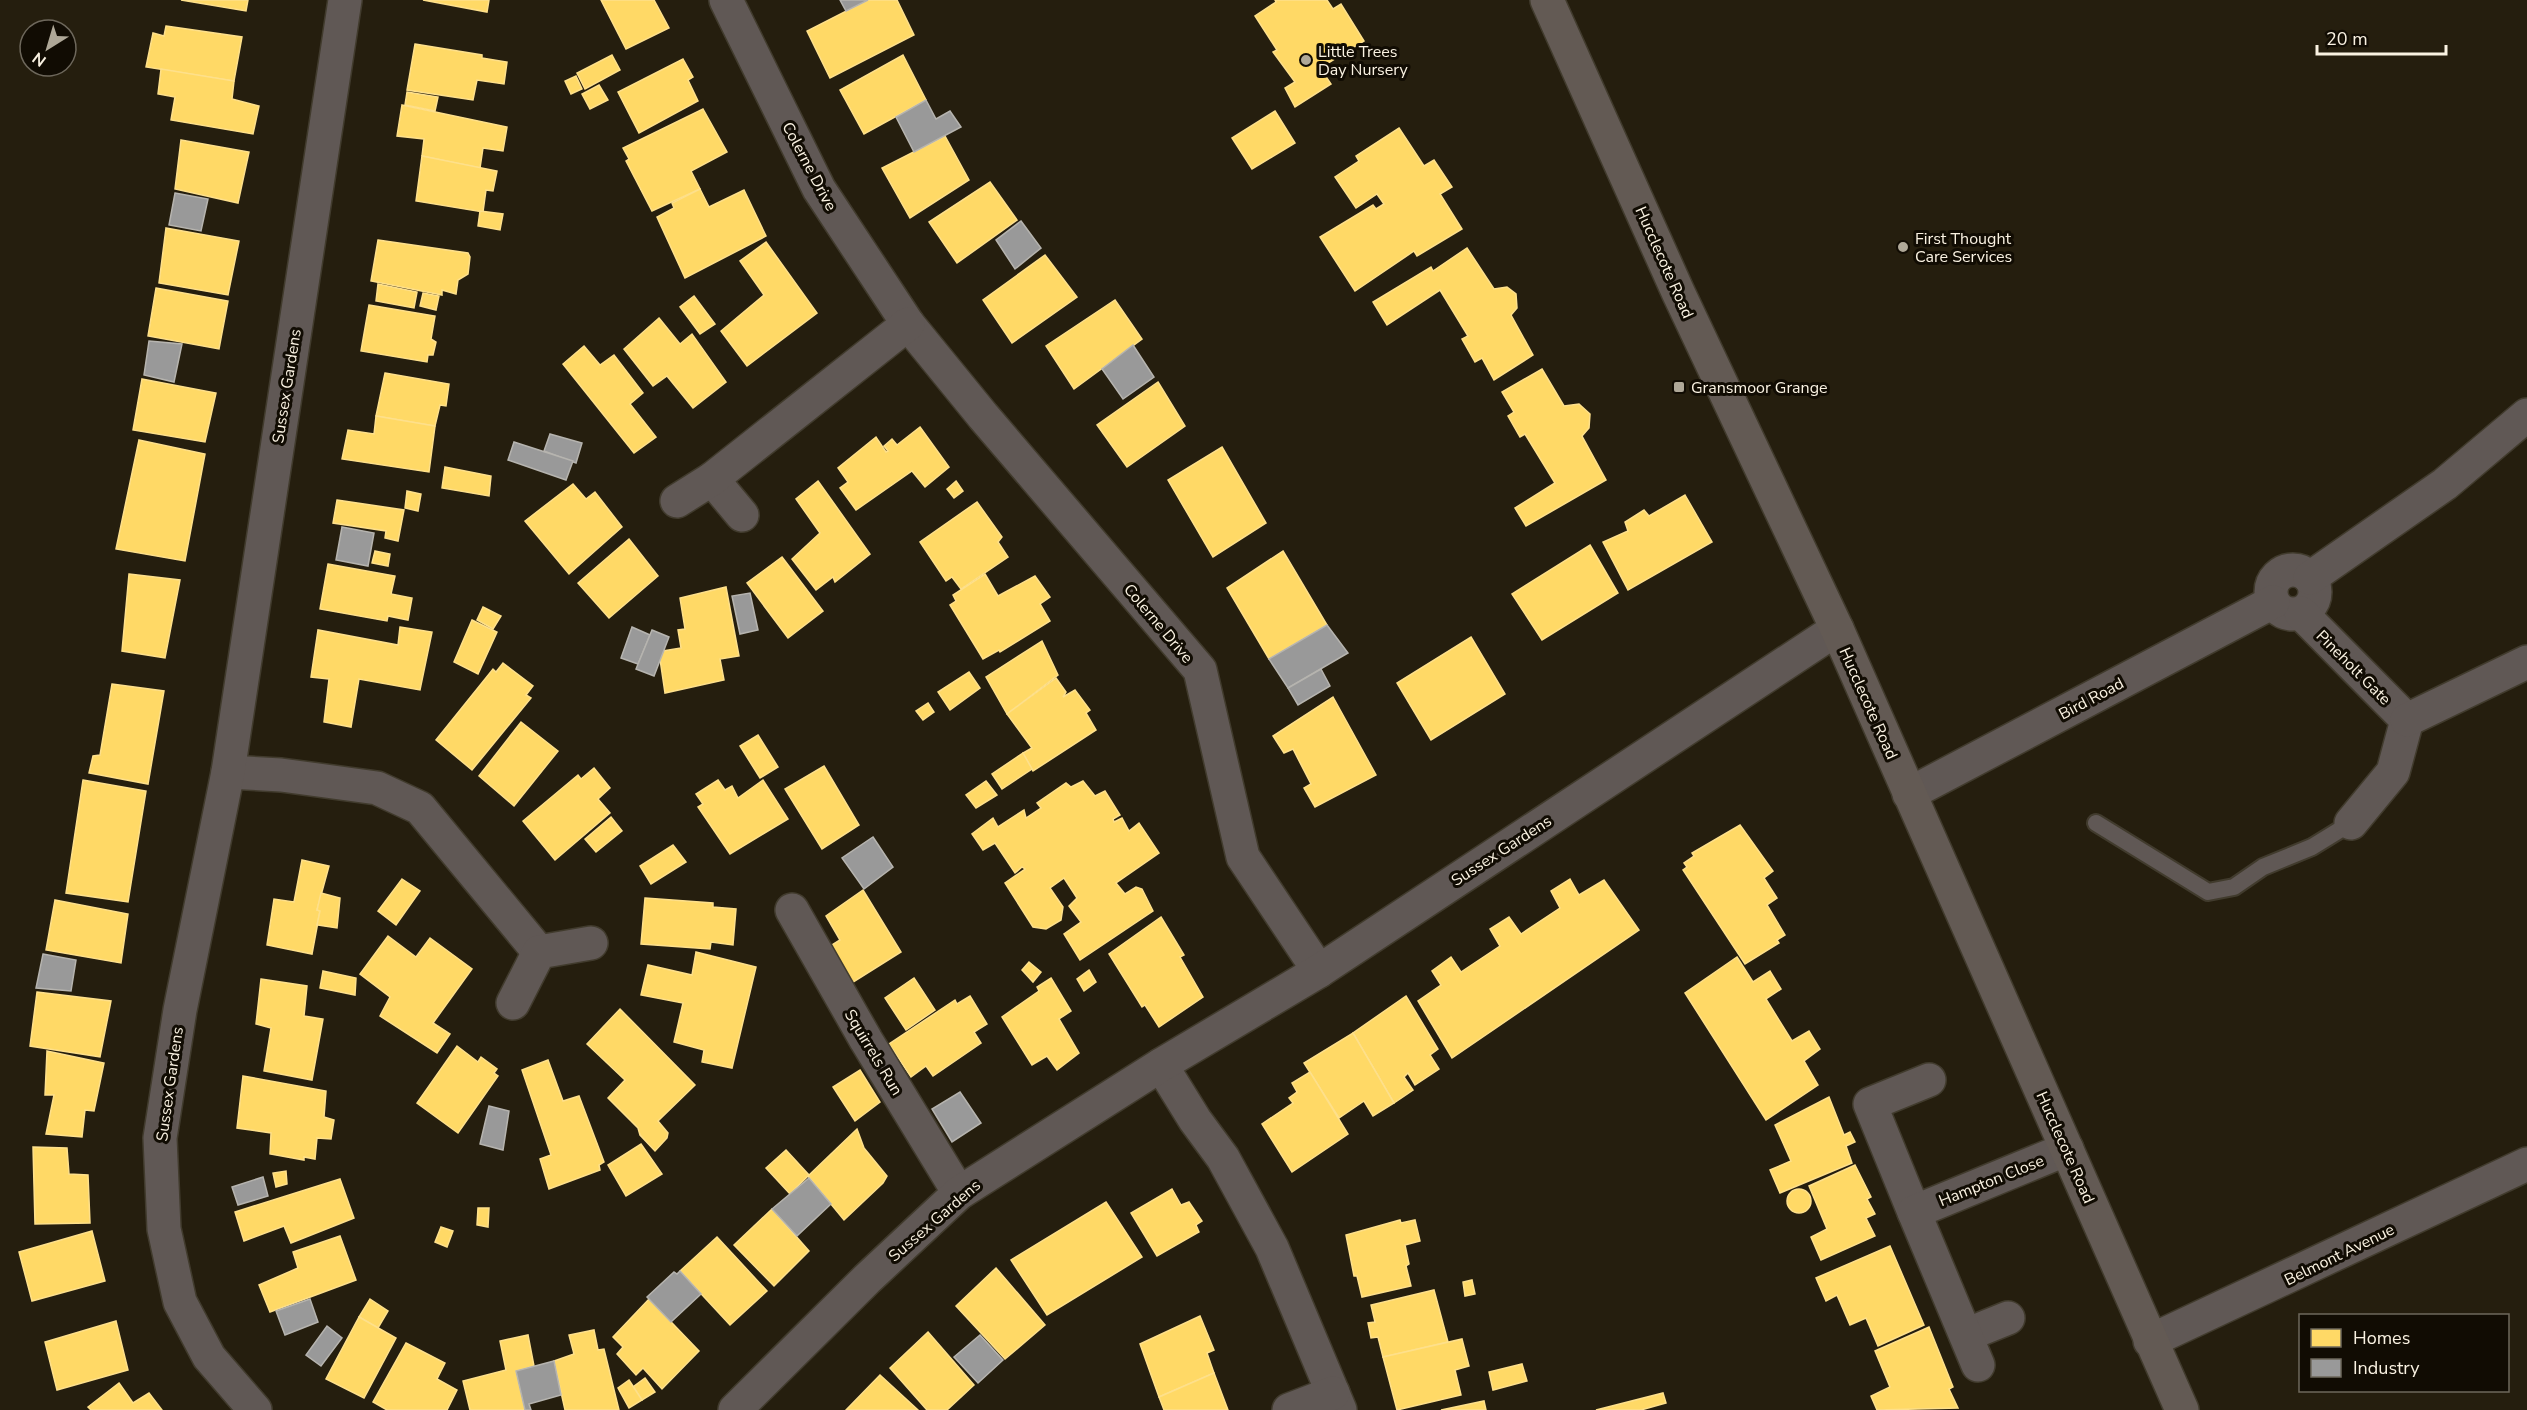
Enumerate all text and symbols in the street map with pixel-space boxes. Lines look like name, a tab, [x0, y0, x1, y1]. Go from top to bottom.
north arrow	[18, 18, 78, 78]
scale bar	[2317, 18, 2446, 56]
text: 20 m	[2326, 27, 2368, 51]
place label: Little Trees Day Nursery	[1318, 41, 1408, 81]
text: N	[28, 47, 51, 72]
marker: Little Trees Day Nursery	[1299, 53, 1313, 67]
street label: Colerne Drive	[776, 118, 842, 215]
street label: Hucclecote Road	[1630, 203, 1699, 322]
place label: First Thought Care Services	[1915, 228, 2012, 268]
marker: First Thought Care Services	[1896, 240, 1910, 254]
street label: Sussex Gardens	[267, 327, 307, 445]
place label: Gransmoor Grange	[1691, 377, 1828, 399]
marker: Gransmoor Grange	[1672, 380, 1686, 394]
street label: Colerne Drive	[1118, 579, 1198, 668]
street label: Pineholt Gate	[2311, 625, 2396, 710]
street label: Hucclecote Road	[1834, 644, 1903, 763]
street label: Bird Road	[2055, 673, 2128, 725]
street label: Sussex Gardens	[1447, 810, 1556, 892]
street label: Squirrels Run	[839, 1005, 908, 1100]
street label: Sussex Gardens	[151, 1025, 189, 1143]
street label: Hucclecote Road	[2031, 1088, 2100, 1207]
street label: Hampton Close	[1935, 1150, 2047, 1212]
street label: Sussex Gardens	[884, 1175, 985, 1267]
street label: Belmont Avenue	[2281, 1219, 2398, 1291]
legend	[2299, 1314, 2509, 1392]
text: Homes	[2353, 1326, 2410, 1350]
text: Industry	[2353, 1356, 2420, 1380]

